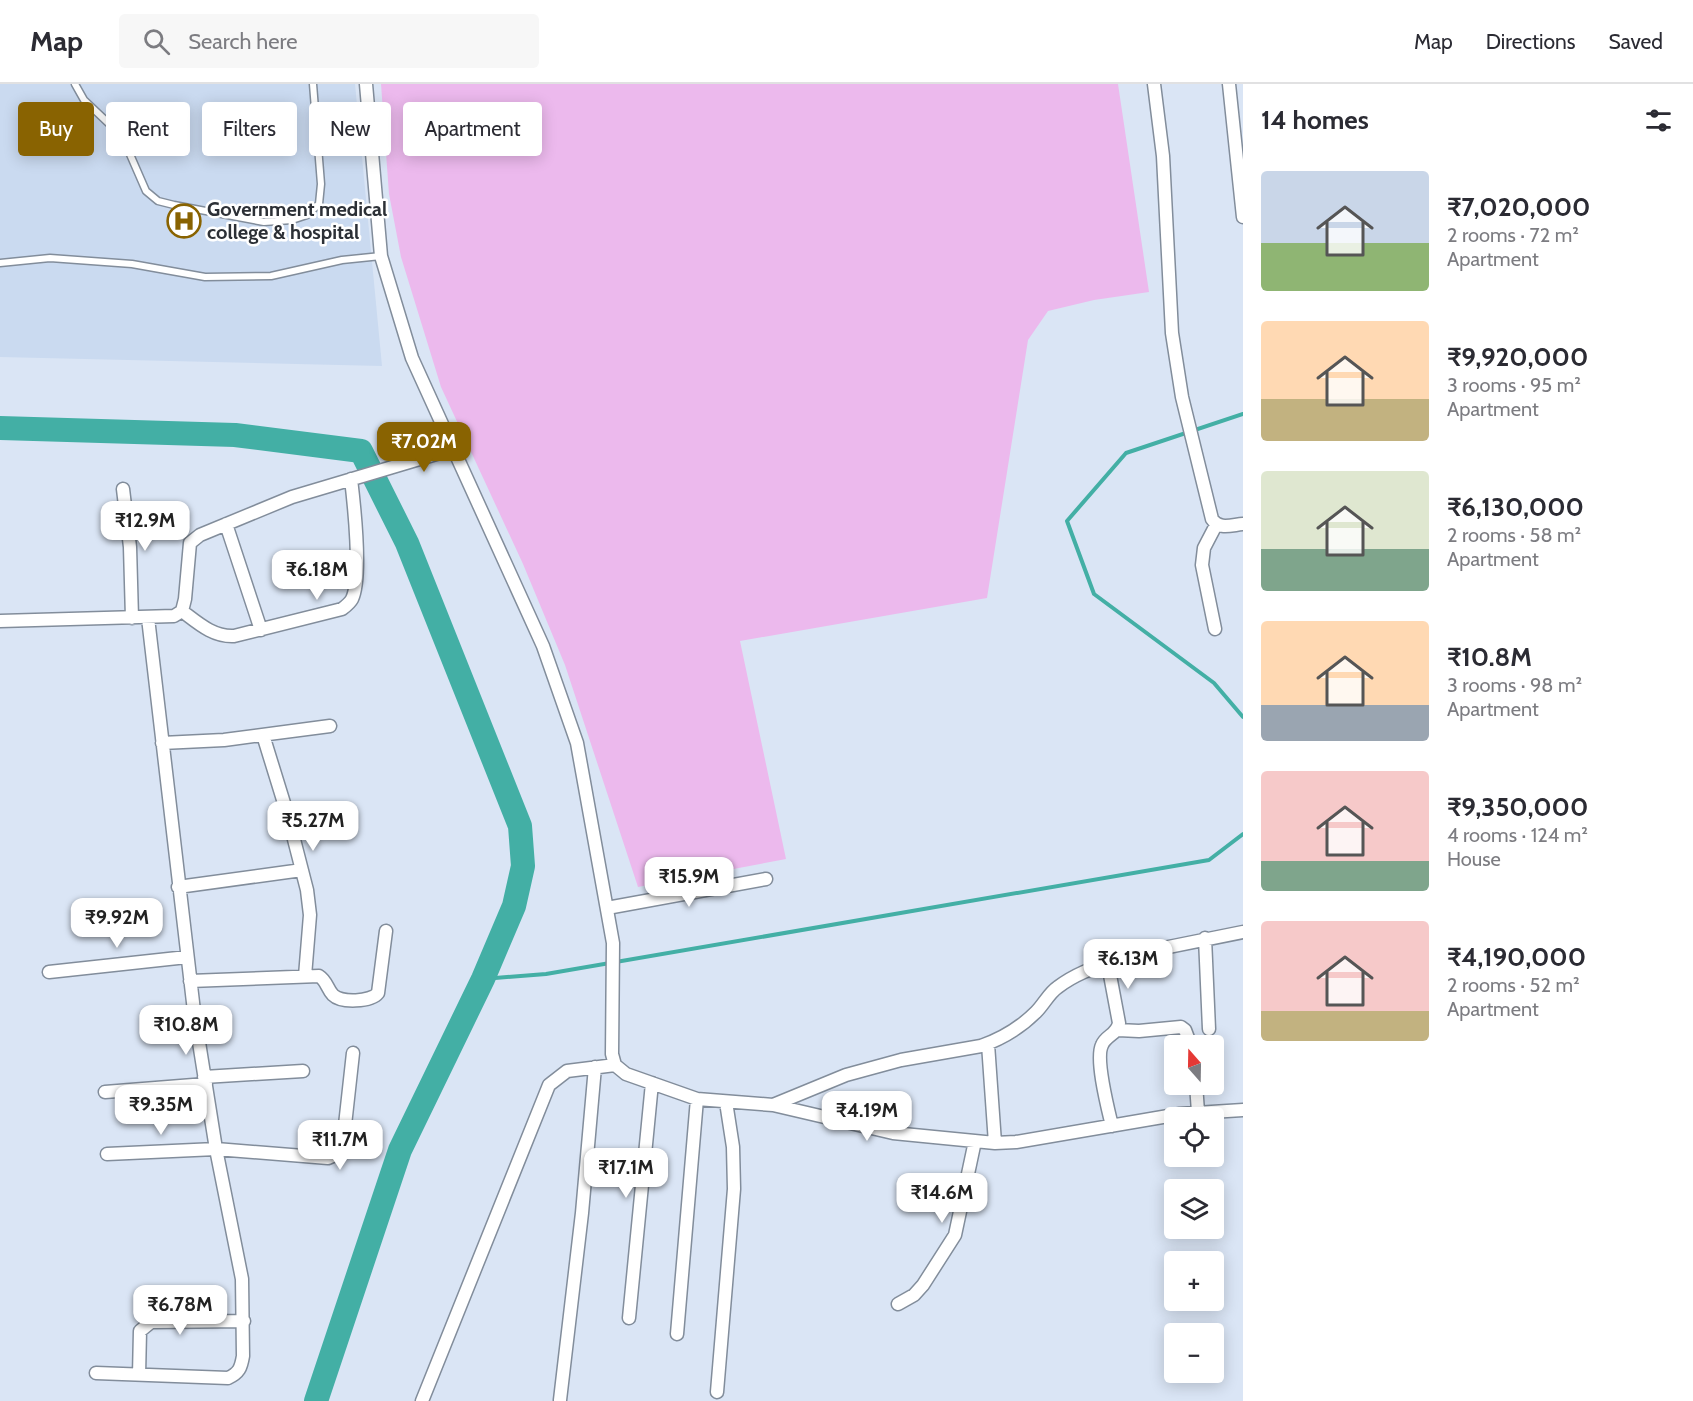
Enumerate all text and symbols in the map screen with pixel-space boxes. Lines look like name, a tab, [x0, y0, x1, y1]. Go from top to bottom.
search box	[119, 14, 539, 68]
text: Map	[30, 24, 83, 58]
icon: search	[140, 25, 173, 58]
text: Search here	[188, 28, 297, 55]
text: Map	[1414, 29, 1453, 54]
text: Directions	[1486, 29, 1575, 54]
text: Saved	[1608, 29, 1663, 54]
chip: Buy	[18, 102, 94, 156]
chip: Rent	[106, 102, 190, 156]
chip: Filters	[202, 102, 297, 156]
chip: New	[309, 102, 391, 156]
chip: Apartment	[403, 102, 542, 156]
text: 14 homes	[1261, 104, 1369, 136]
icon: filters	[1642, 104, 1675, 137]
text: ₹7,020,000	[1447, 191, 1590, 223]
icon: home	[1309, 195, 1381, 267]
place label: Government medical college & hospital	[207, 197, 387, 244]
hospital icon: Government medical college & hospital	[166, 203, 202, 239]
text: 2 rooms · 72 m²	[1447, 223, 1579, 247]
text: Apartment	[1447, 247, 1539, 271]
text: ₹9,920,000	[1447, 341, 1588, 373]
icon: home	[1309, 345, 1381, 417]
text: 3 rooms · 95 m²	[1447, 373, 1581, 397]
text: Apartment	[1447, 397, 1539, 421]
pin: ₹7.02M	[375, 422, 473, 473]
text: ₹7.02M	[391, 429, 457, 453]
text: ₹6,130,000	[1447, 491, 1584, 523]
icon: home	[1309, 495, 1381, 567]
pin: ₹12.9M	[96, 501, 194, 552]
text: ₹12.9M	[115, 508, 175, 532]
text: 2 rooms · 58 m²	[1447, 523, 1581, 547]
text: Apartment	[1447, 547, 1539, 571]
pin: ₹6.18M	[268, 550, 366, 601]
text: ₹6.18M	[286, 557, 348, 581]
text: ₹10.8M	[1447, 641, 1532, 673]
icon: home	[1309, 645, 1381, 717]
text: 3 rooms · 98 m²	[1447, 673, 1582, 697]
text: Apartment	[1447, 697, 1539, 721]
text: ₹9,350,000	[1447, 791, 1588, 823]
icon: home	[1309, 795, 1381, 867]
pin: ₹5.27M	[264, 801, 362, 852]
text: ₹5.27M	[281, 808, 345, 832]
text: 4 rooms · 124 m²	[1447, 823, 1588, 847]
text: House	[1447, 847, 1501, 871]
pin: ₹15.9M	[640, 857, 738, 908]
text: ₹15.9M	[659, 864, 719, 888]
pin: ₹9.92M	[68, 898, 166, 949]
text: ₹9.92M	[85, 905, 149, 929]
pin: ₹6.13M	[1079, 939, 1177, 990]
text: ₹4,190,000	[1447, 941, 1586, 973]
icon: home	[1309, 945, 1381, 1017]
text: ₹6.13M	[1097, 946, 1159, 970]
text: 2 rooms · 52 m²	[1447, 973, 1580, 997]
text: Apartment	[1447, 997, 1539, 1021]
pin: ₹10.8M	[137, 1005, 235, 1056]
text: ₹10.8M	[153, 1012, 219, 1036]
north arrow	[1164, 1035, 1224, 1095]
map controls	[1164, 1035, 1224, 1383]
pin: ₹9.35M	[112, 1085, 210, 1136]
pin: ₹4.19M	[818, 1091, 916, 1142]
text: ₹9.35M	[129, 1092, 193, 1116]
text: ₹4.19M	[836, 1098, 898, 1122]
button: locate	[1164, 1107, 1224, 1167]
pin: ₹11.7M	[291, 1120, 389, 1171]
text: ₹11.7M	[312, 1127, 368, 1151]
pin: ₹17.1M	[577, 1148, 675, 1199]
text: ₹17.1M	[598, 1155, 654, 1179]
pin: ₹14.6M	[893, 1173, 991, 1224]
button: layers	[1164, 1179, 1224, 1239]
text: ₹14.6M	[910, 1180, 974, 1204]
button: +	[1164, 1251, 1224, 1311]
pin: ₹6.78M	[131, 1285, 229, 1336]
text: ₹6.78M	[147, 1292, 213, 1316]
button: −	[1164, 1323, 1224, 1383]

